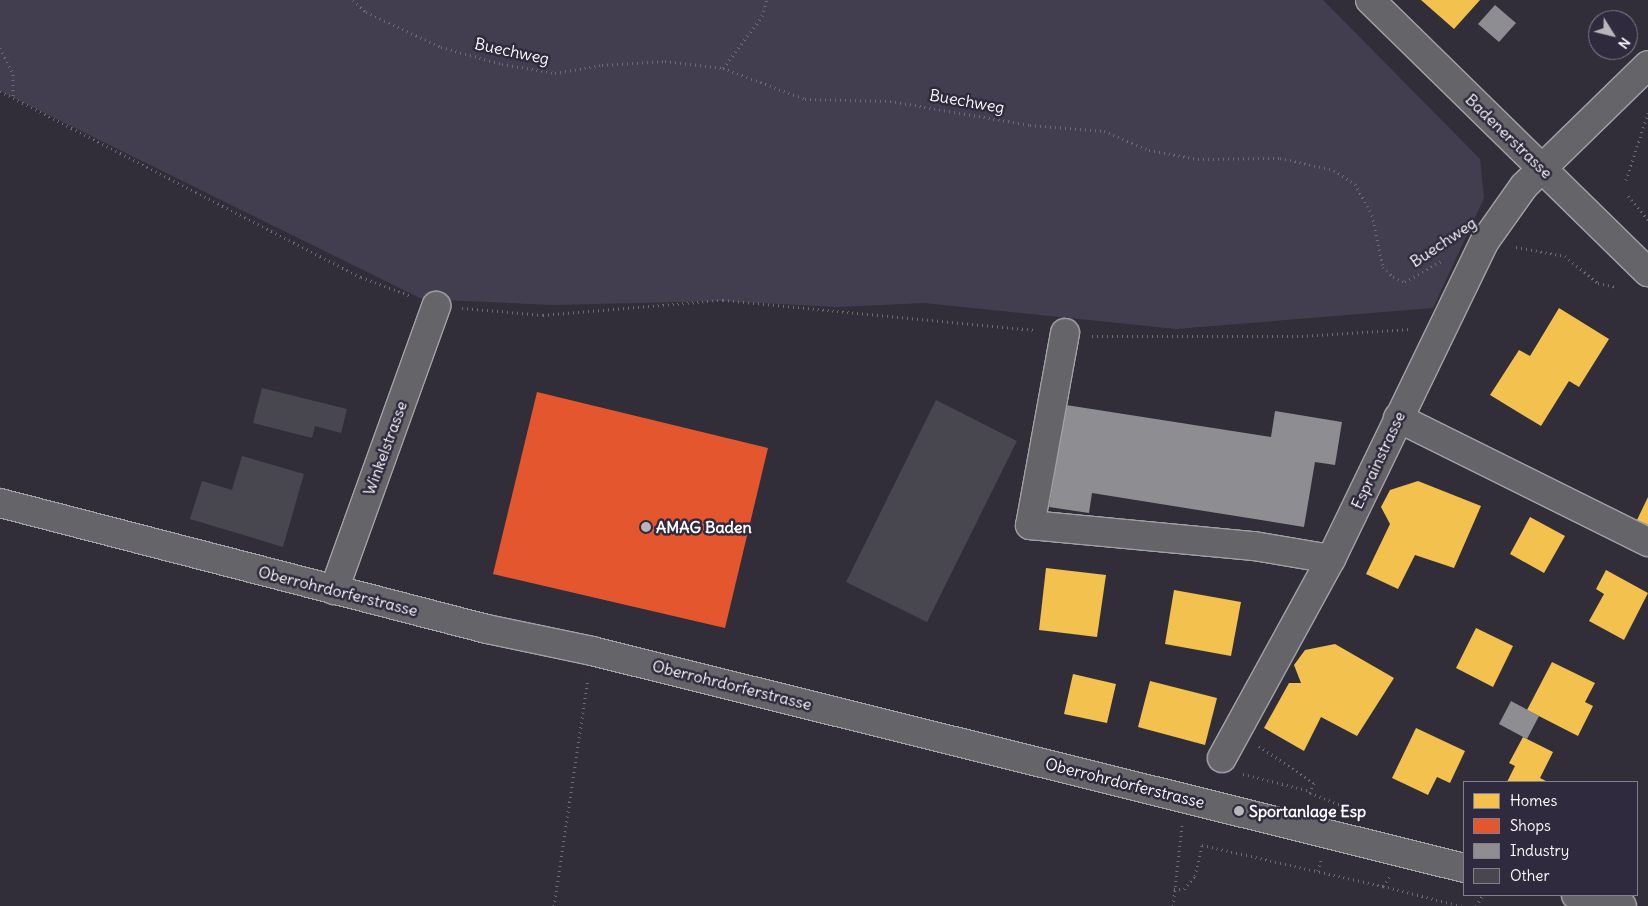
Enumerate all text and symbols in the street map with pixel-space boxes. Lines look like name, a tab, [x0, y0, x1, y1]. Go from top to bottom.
north arrow	[1588, 10, 1638, 60]
street label: Buechweg	[473, 34, 551, 68]
text: N	[1614, 34, 1634, 52]
street label: Buechweg	[928, 85, 1006, 117]
street label: Badenerstrasse	[1462, 90, 1556, 182]
street label: Buechweg	[1406, 213, 1480, 271]
street label: Winkelstrasse	[359, 398, 411, 498]
street label: Esprainstrasse	[1347, 408, 1409, 512]
place label: AMAG Baden	[656, 517, 752, 537]
marker: AMAG Baden	[640, 521, 652, 533]
street label: Oberrohrdorferstrasse	[256, 562, 420, 620]
street label: Oberrohrdorferstrasse	[650, 656, 814, 714]
street label: Oberrohrdorferstrasse	[1043, 754, 1207, 812]
legend	[1463, 781, 1638, 896]
text: Homes	[1510, 791, 1557, 810]
place label: Sportanlage Esp	[1249, 801, 1366, 821]
marker: Sportanlage Esp	[1233, 805, 1245, 817]
text: Shops	[1510, 816, 1551, 835]
text: Industry	[1510, 841, 1569, 860]
text: Other	[1510, 866, 1550, 885]

